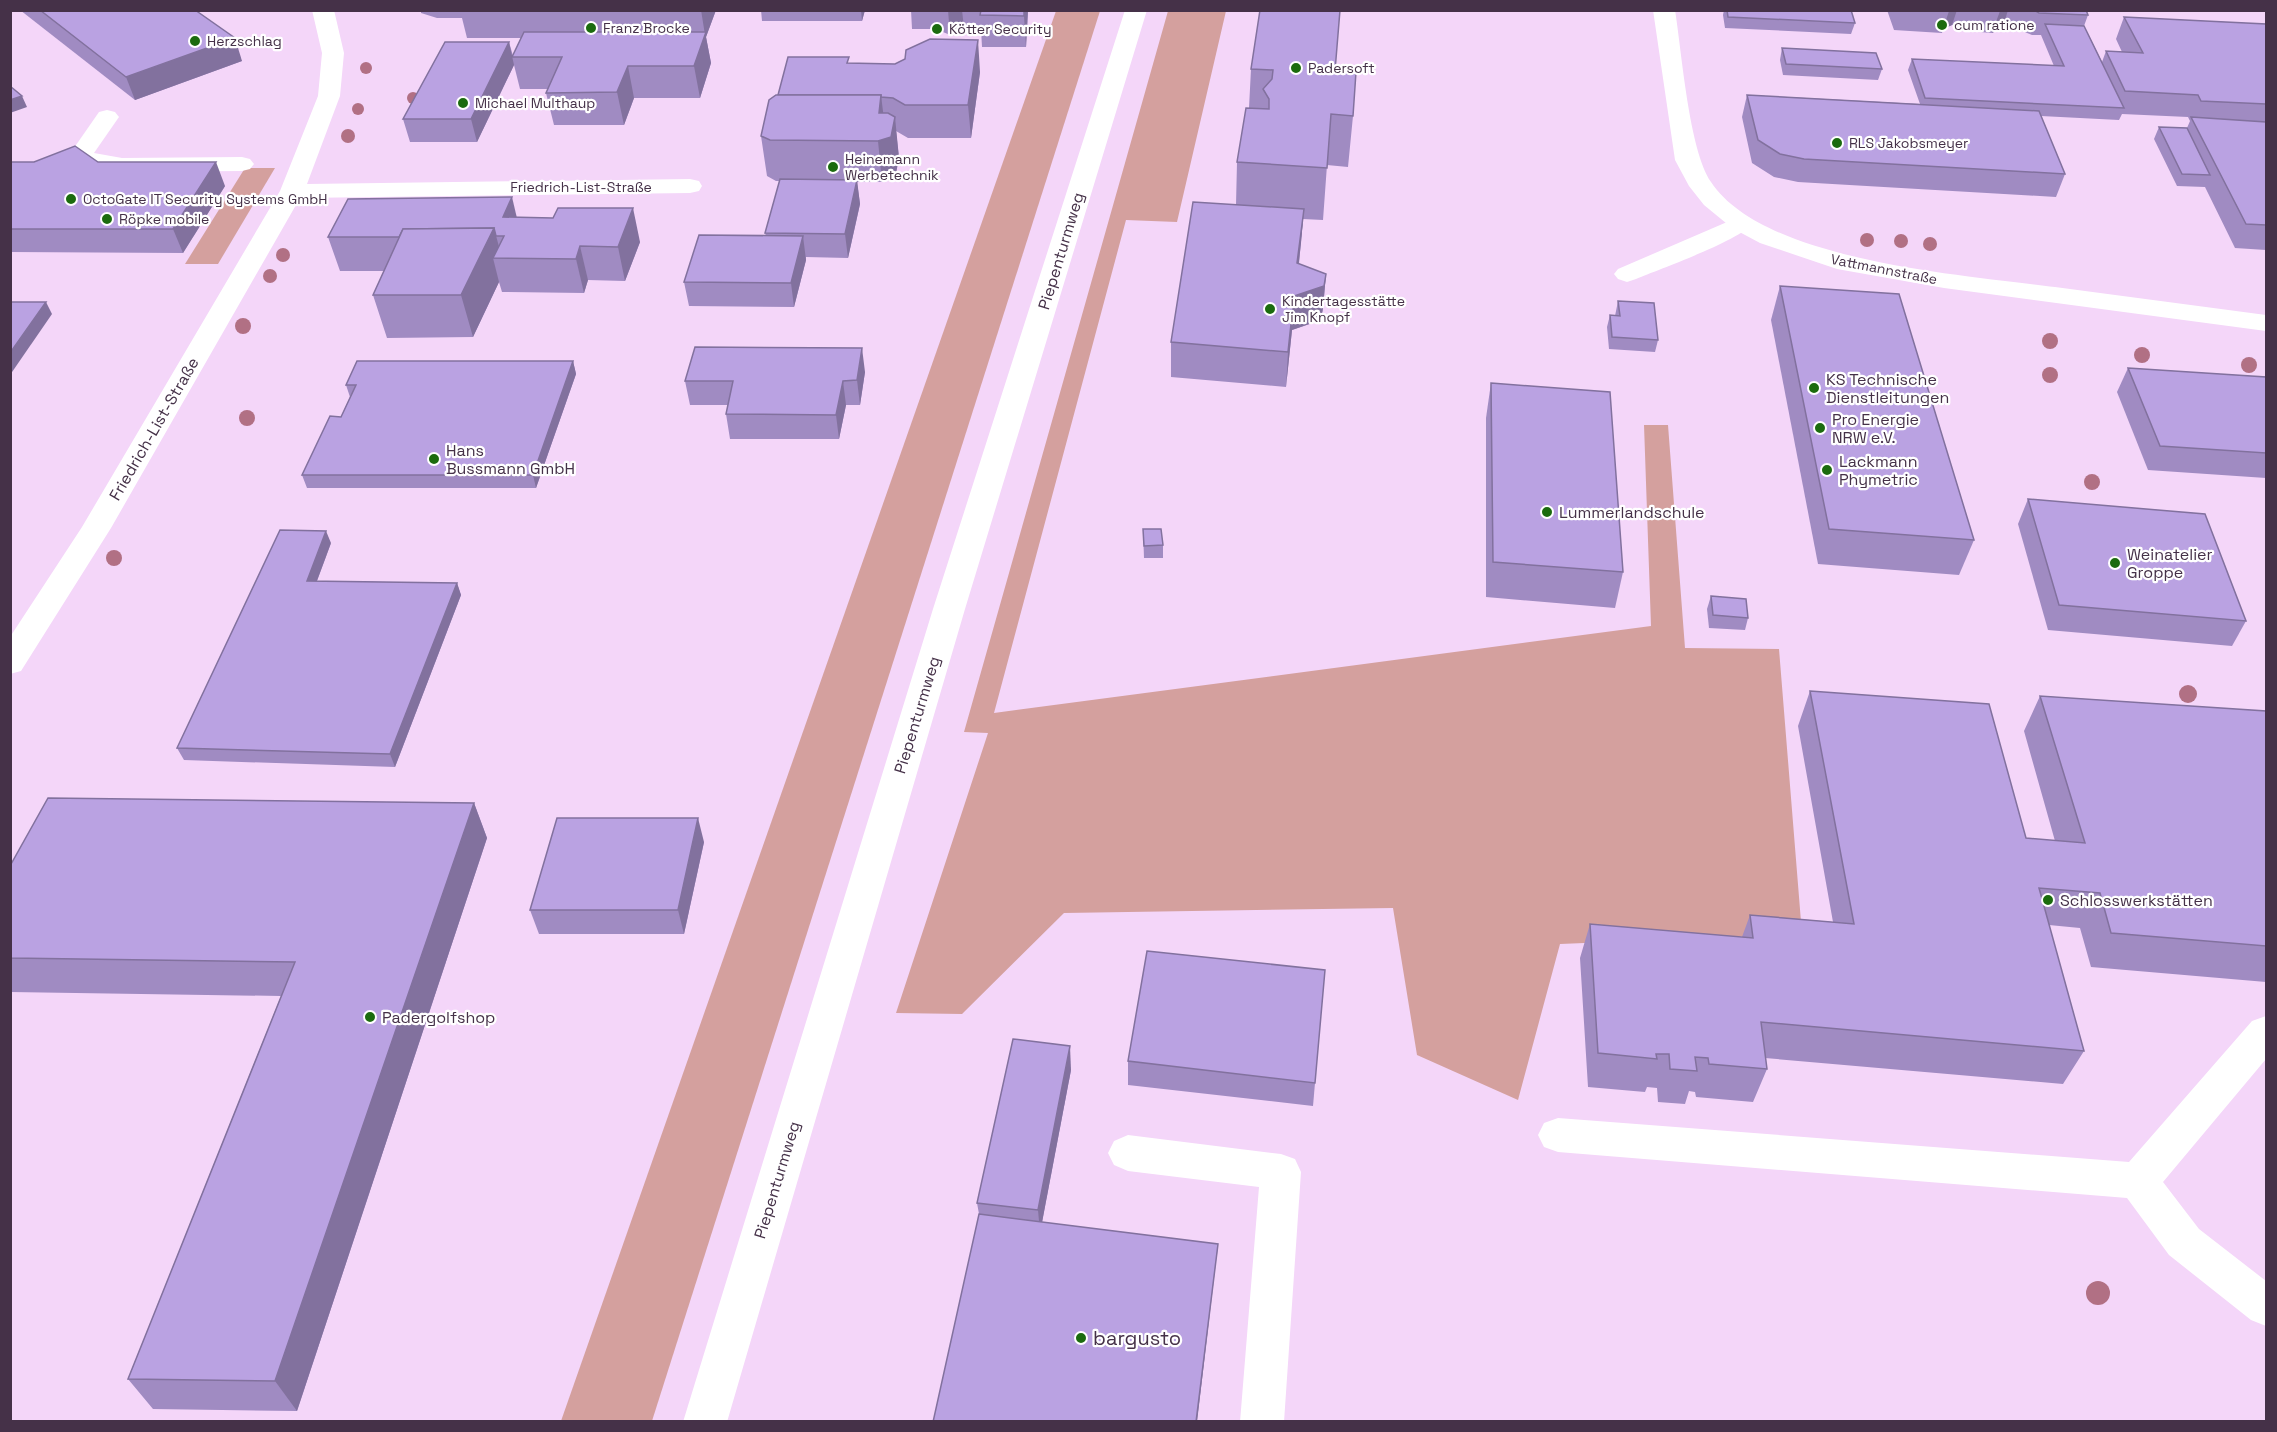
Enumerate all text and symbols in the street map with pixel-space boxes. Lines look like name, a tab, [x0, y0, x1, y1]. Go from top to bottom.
place label: cum ratione	[1954, 16, 2035, 34]
marker: cum ratione	[1935, 18, 1949, 32]
place label: Franz Brocke	[603, 19, 690, 37]
place label: Kötter Security	[949, 20, 1052, 38]
marker: Franz Brocke	[584, 21, 598, 35]
marker: Kötter Security	[930, 22, 944, 36]
place label: Herzschlag	[207, 32, 282, 50]
marker: Herzschlag	[188, 34, 202, 48]
place label: Padersoft	[1308, 59, 1375, 77]
marker: Padersoft	[1289, 61, 1303, 75]
place label: Michael Multhaup	[475, 94, 595, 112]
marker: Michael Multhaup	[456, 96, 470, 110]
place label: RLS Jakobsmeyer	[1849, 134, 1968, 152]
marker: RLS Jakobsmeyer	[1830, 136, 1844, 150]
place label: Heinemann Werbetechnik	[845, 150, 939, 184]
marker: Heinemann Werbetechnik	[826, 160, 840, 174]
street label: Friedrich-List-Straße	[510, 178, 652, 196]
place label: OctoGate IT Security Systems GmbH	[83, 190, 328, 208]
street label: Piepenturmweg	[1033, 190, 1089, 312]
marker: OctoGate IT Security Systems GmbH	[64, 192, 78, 206]
place label: Röpke mobile	[119, 210, 209, 228]
marker: Röpke mobile	[100, 212, 114, 226]
street label: Vattmannstraße	[1829, 250, 1939, 288]
place label: Kindertagesstätte Jim Knopf	[1282, 292, 1405, 326]
marker: Kindertagesstätte Jim Knopf	[1263, 302, 1277, 316]
street label: Friedrich-List-Straße	[104, 354, 204, 504]
place label: KS Technische Dienstleitungen	[1826, 369, 1949, 408]
marker: KS Technische Dienstleitungen	[1807, 381, 1821, 395]
place label: Pro Energie NRW e.V.	[1832, 409, 1919, 448]
marker: Pro Energie NRW e.V.	[1813, 421, 1827, 435]
place label: Hans Bussmann GmbH	[446, 440, 575, 479]
place label: Lackmann Phymetric	[1839, 451, 1918, 490]
marker: Hans Bussmann GmbH	[427, 452, 441, 466]
marker: Lackmann Phymetric	[1820, 463, 1834, 477]
place label: Lummerlandschule	[1559, 502, 1705, 523]
marker: Lummerlandschule	[1540, 505, 1554, 519]
place label: Weinatelier Groppe	[2127, 544, 2213, 583]
marker: Weinatelier Groppe	[2108, 556, 2122, 570]
street label: Piepenturmweg	[889, 654, 945, 776]
place label: Schlosswerkstätten	[2060, 890, 2213, 911]
marker: Schlosswerkstätten	[2041, 893, 2055, 907]
place label: Padergolfshop	[382, 1007, 495, 1028]
marker: Padergolfshop	[363, 1010, 377, 1024]
street label: Piepenturmweg	[749, 1119, 805, 1241]
place label: bargusto	[1093, 1325, 1181, 1351]
marker: bargusto	[1074, 1331, 1088, 1345]

